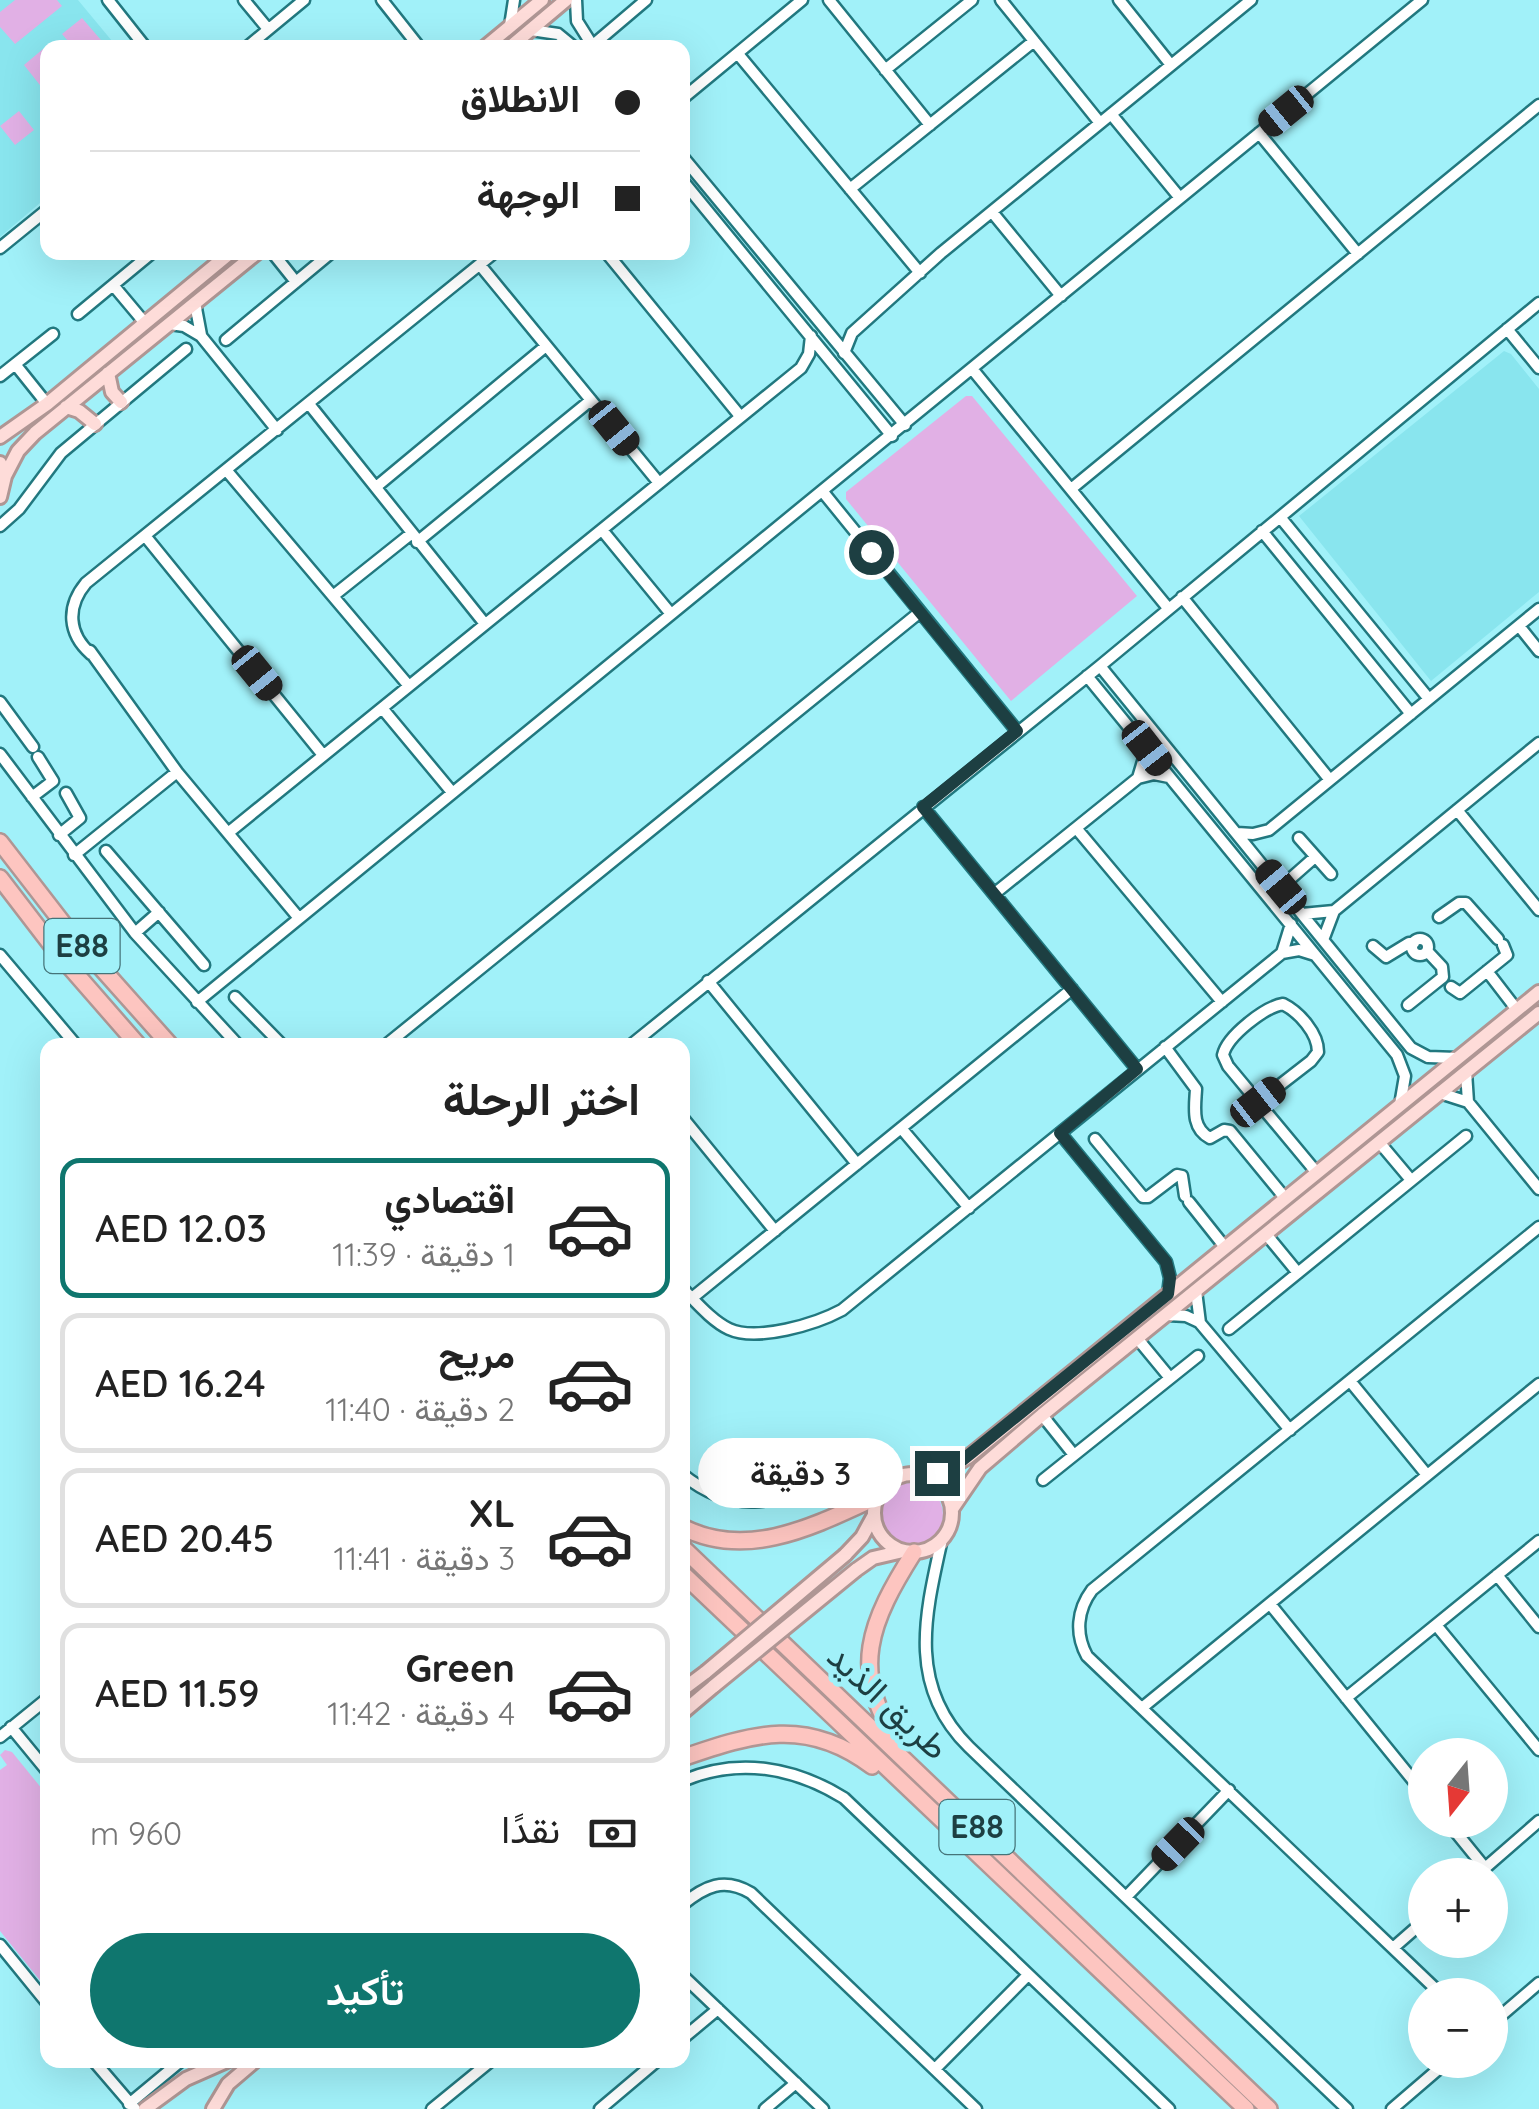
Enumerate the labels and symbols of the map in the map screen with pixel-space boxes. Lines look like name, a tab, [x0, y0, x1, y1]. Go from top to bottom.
car	[1253, 80, 1319, 142]
car	[583, 395, 645, 461]
route start	[849, 530, 894, 575]
car	[226, 640, 288, 706]
car	[1117, 715, 1177, 781]
car	[1250, 854, 1312, 920]
road number: E88	[44, 919, 120, 973]
car	[1225, 1072, 1291, 1132]
callout: 3 دقيقة	[697, 1438, 902, 1508]
route end	[915, 1451, 960, 1496]
street label: طريق الذيد	[818, 1634, 959, 1769]
north arrow	[1408, 1738, 1508, 1838]
road number: E88	[940, 1800, 1014, 1854]
car	[1146, 1812, 1210, 1876]

